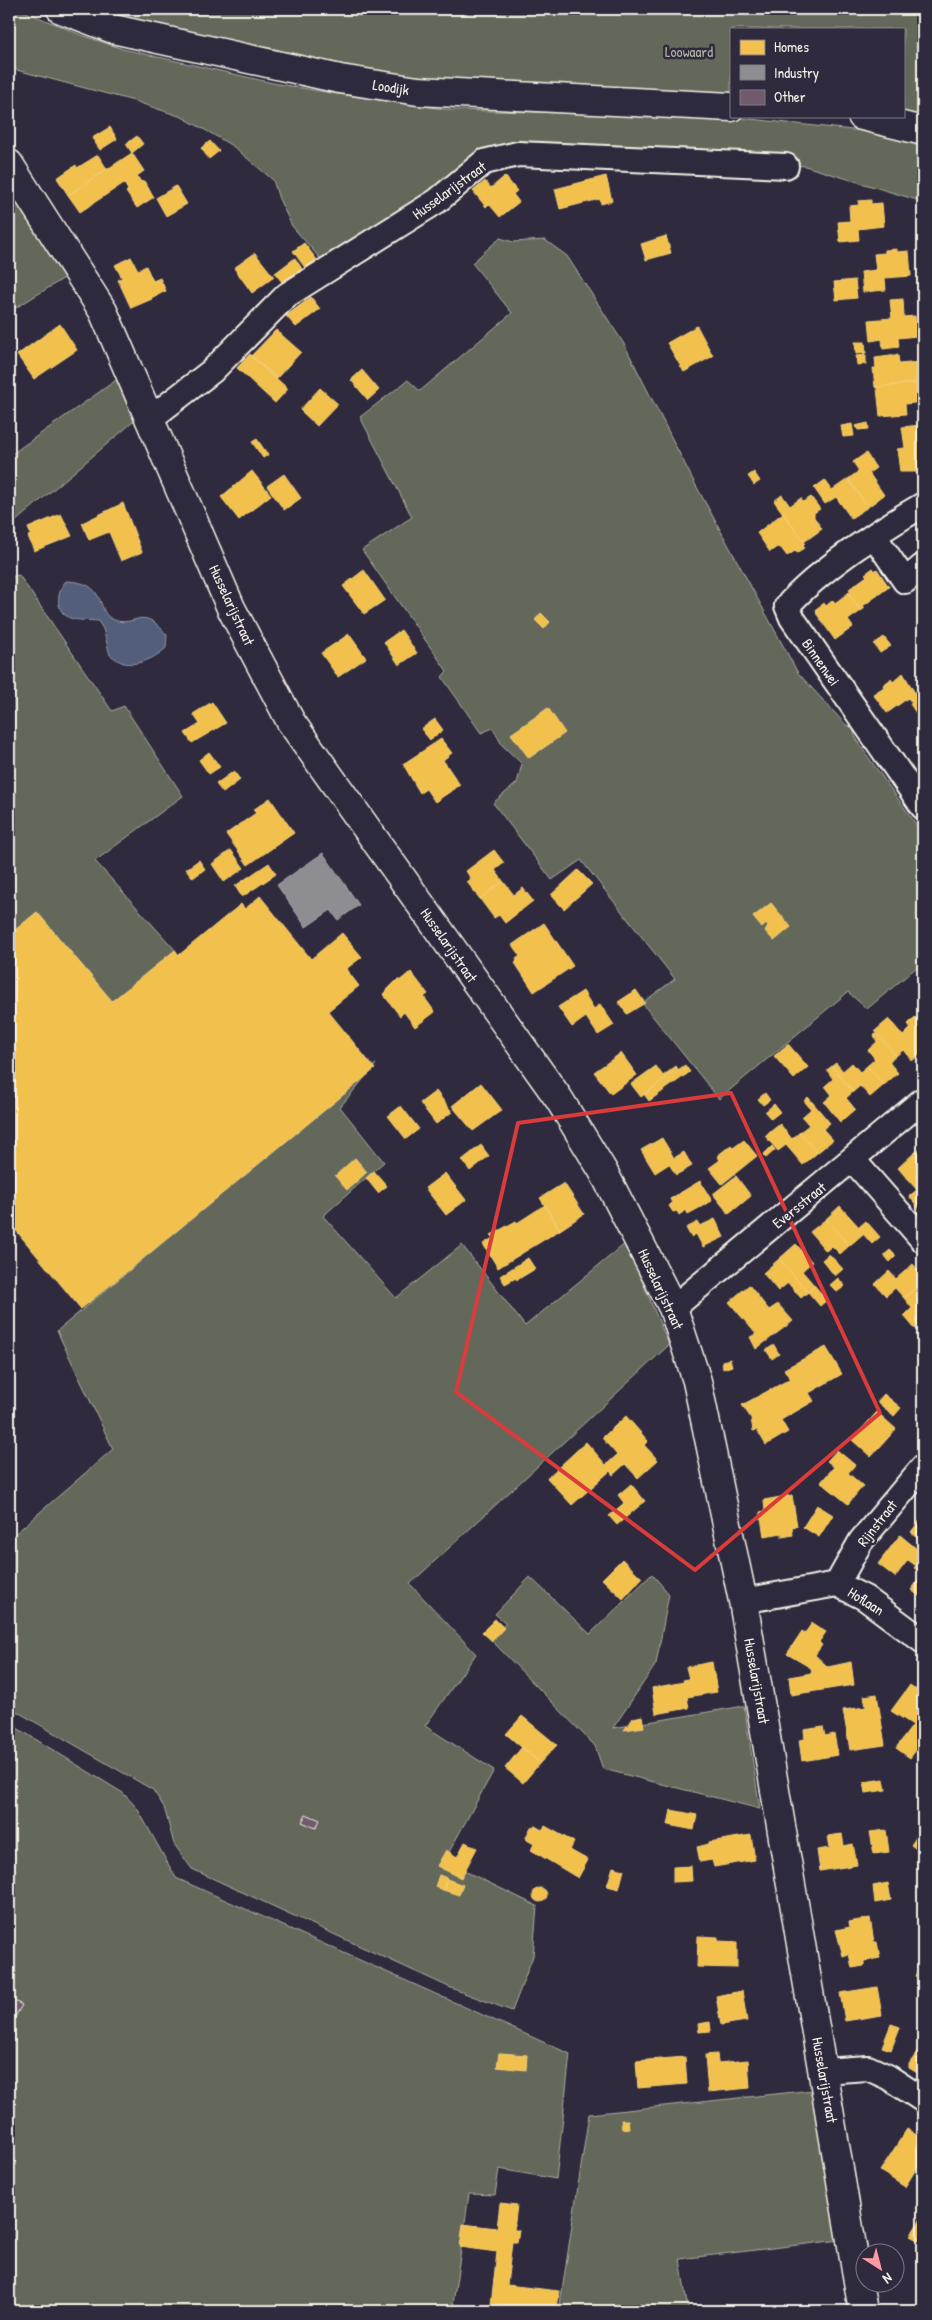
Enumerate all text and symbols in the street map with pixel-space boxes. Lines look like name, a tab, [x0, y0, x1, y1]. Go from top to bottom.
legend	[730, 28, 904, 118]
text: Homes	[774, 36, 809, 57]
park label: Loowaard	[665, 41, 713, 62]
text: Industry	[774, 62, 819, 83]
street label: Loodijk	[371, 74, 411, 100]
text: Other	[774, 86, 806, 107]
street label: Husselarijstraat	[408, 156, 491, 224]
street label: Husselarijstraat	[204, 561, 260, 649]
street label: Binnenwei	[797, 634, 845, 690]
street label: Husselarijstraat	[416, 903, 483, 987]
street label: Eversstraat	[768, 1176, 831, 1233]
street label: Husselarijstraat	[633, 1245, 689, 1333]
street label: Rijnstraat	[852, 1495, 902, 1551]
street label: Hoflaan	[844, 1582, 888, 1620]
street label: Husselarijstraat	[739, 1636, 775, 1726]
street label: Husselarijstraat	[807, 2035, 843, 2125]
north arrow	[854, 2242, 904, 2292]
text: N	[879, 2269, 897, 2289]

